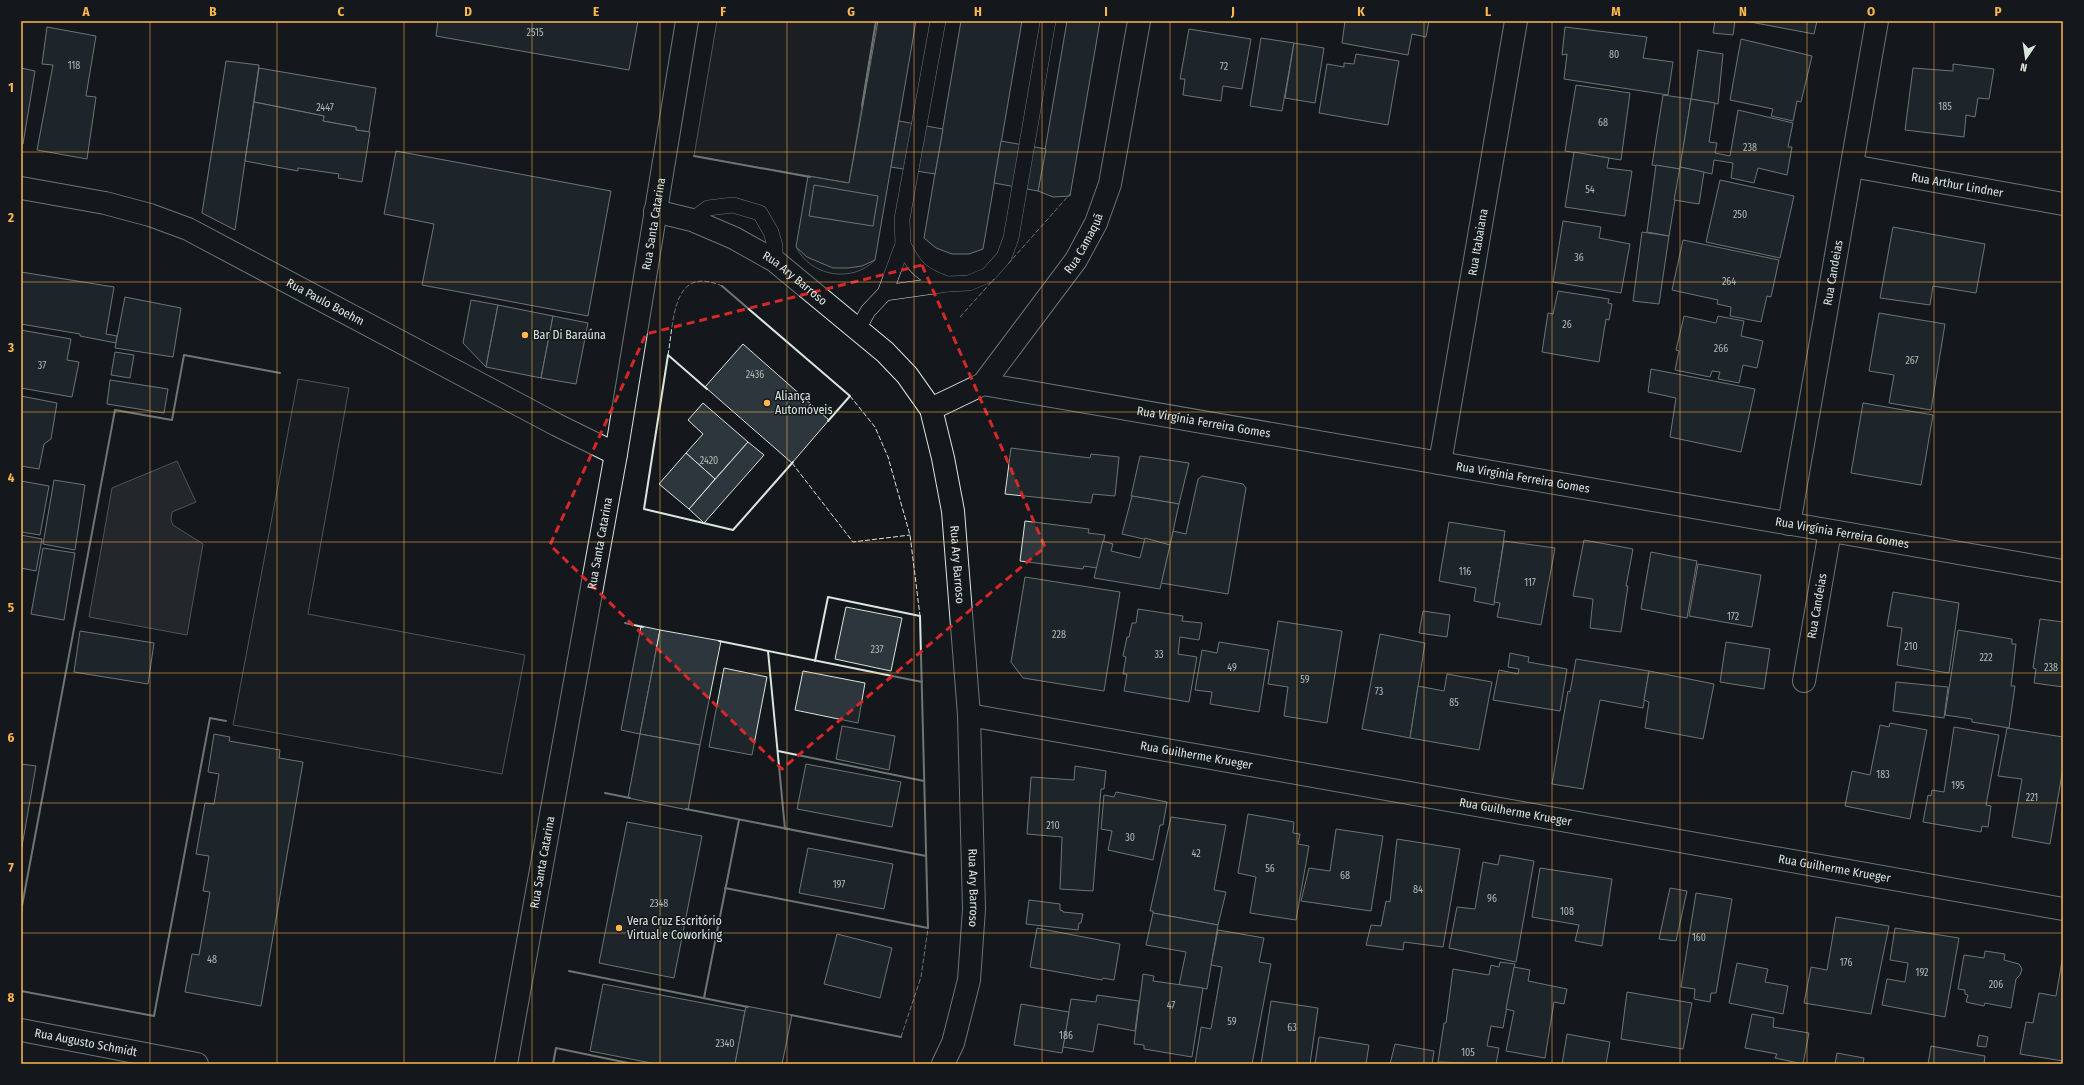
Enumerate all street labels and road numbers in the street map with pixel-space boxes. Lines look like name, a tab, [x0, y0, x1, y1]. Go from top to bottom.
street label: Rua Arthur Lindner	[1910, 170, 2005, 200]
street label: Rua Santa Catarina	[639, 177, 668, 271]
street label: Rua Itabaiana	[1465, 208, 1491, 277]
street label: Rua Camaquã	[1061, 211, 1106, 276]
street label: Rua Candeias	[1820, 239, 1846, 307]
street label: Rua Ary Barroso	[760, 249, 830, 308]
street label: Rua Paulo Boehm	[284, 276, 367, 328]
street label: Rua Virgínia Ferreira Gomes	[1136, 404, 1272, 441]
street label: Rua Virgínia Ferreira Gomes	[1455, 459, 1591, 496]
street label: Rua Santa Catarina	[585, 496, 615, 591]
street label: Rua Virgínia Ferreira Gomes	[1774, 514, 1910, 551]
street label: Rua Ary Barroso	[947, 525, 967, 604]
street label: Rua Candeias	[1804, 572, 1830, 640]
street label: Rua Guilherme Krueger	[1139, 739, 1254, 772]
street label: Rua Guilherme Krueger	[1458, 795, 1573, 829]
street label: Rua Santa Catarina	[527, 815, 558, 909]
street label: Rua Ary Barroso	[965, 849, 981, 928]
street label: Rua Guilherme Krueger	[1777, 852, 1893, 885]
street label: Rua Augusto Schmidt	[33, 1026, 138, 1059]

